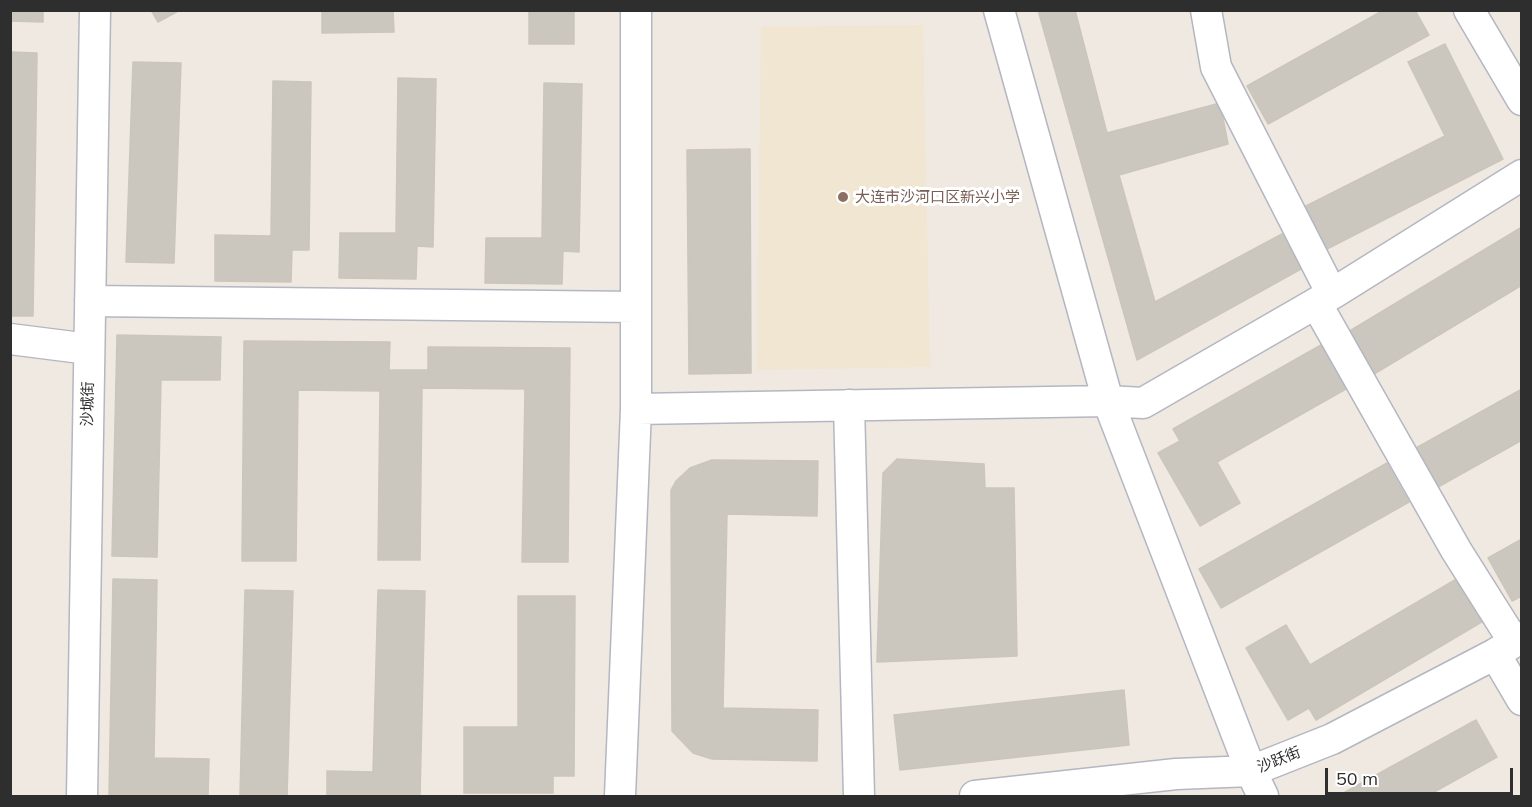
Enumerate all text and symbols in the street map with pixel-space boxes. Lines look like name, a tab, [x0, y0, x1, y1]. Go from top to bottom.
place label: 大连市沙河口区新兴小学	[855, 188, 1020, 206]
marker: 大连市沙河口区新兴小学	[836, 190, 850, 204]
street label: 沙城街	[79, 381, 97, 427]
street label: 沙跃街	[1255, 743, 1303, 777]
scale bar	[1328, 756, 1516, 794]
text: 50 m	[1336, 767, 1378, 790]

